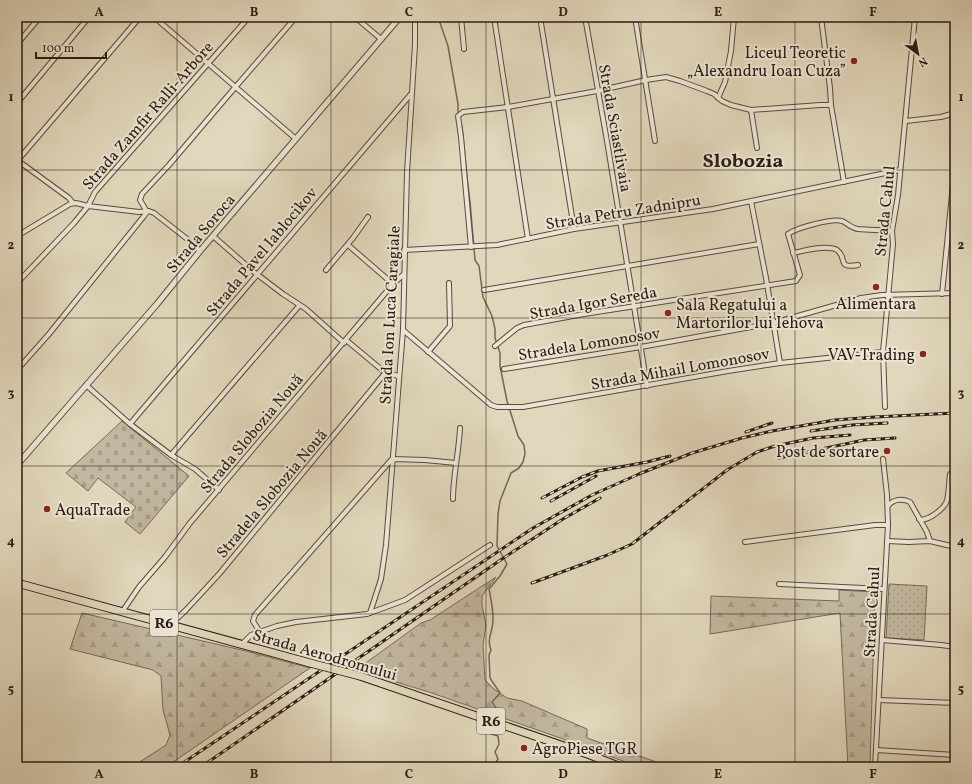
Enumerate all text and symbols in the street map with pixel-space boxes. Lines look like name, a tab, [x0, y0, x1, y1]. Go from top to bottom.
text: A	[94, 4, 104, 22]
text: B	[250, 4, 259, 22]
text: C	[405, 4, 413, 22]
text: D	[558, 4, 568, 22]
text: E	[714, 4, 722, 22]
text: F	[869, 4, 877, 22]
scale bar	[36, 34, 106, 60]
north arrow	[898, 34, 938, 74]
street label: Strada Zamfir Ralli-Arbore	[78, 37, 219, 195]
text: 100 m	[42, 41, 75, 57]
place label: Liceul Teoretic „Alexandru Ioan Cuza”	[687, 43, 846, 83]
text: N	[915, 53, 930, 70]
marker: Liceul Teoretic „Alexandru Ioan Cuza”	[849, 56, 859, 66]
street label: Strada Sciastlivaia	[592, 63, 636, 194]
text: 1	[8, 89, 14, 107]
text: 1	[958, 89, 964, 107]
district label: Slobozia	[703, 148, 784, 176]
street label: Strada Cahul	[870, 165, 902, 258]
street label: Strada Pavel Iablocikov	[202, 182, 324, 322]
street label: Strada Soroca	[162, 190, 241, 279]
street label: Strada Petru Zadnipru	[544, 190, 702, 236]
street label: Strada Ion Luca Caragiale	[375, 225, 407, 405]
text: 2	[8, 237, 15, 255]
text: 2	[958, 237, 965, 255]
street label: Strada Igor Sereda	[528, 282, 659, 326]
marker: Alimentara	[871, 282, 881, 292]
place label: Alimentara	[836, 294, 916, 316]
place label: Sala Regatului a Martorilor lui Iehova	[676, 295, 824, 335]
marker: Sala Regatului a Martorilor lui Iehova	[663, 308, 673, 318]
street label: Stradela Lomonosov	[517, 323, 662, 367]
street label: Strada Mihail Lomonosov	[589, 343, 772, 397]
place label: VAV-Trading	[828, 345, 915, 367]
marker: VAV-Trading	[918, 349, 928, 359]
street label: Strada Slobozia Nouă	[196, 370, 309, 499]
text: 3	[8, 385, 15, 403]
text: 3	[958, 385, 965, 403]
street label: Stradela Slobozia Nouă	[212, 425, 333, 564]
place label: Post de sortare	[776, 442, 879, 464]
marker: Post de sortare	[882, 446, 892, 456]
place label: AquaTrade	[55, 500, 130, 522]
marker: AquaTrade	[42, 504, 52, 514]
text: 4	[7, 533, 15, 551]
text: 4	[957, 533, 965, 551]
street label: Strada Cahul	[860, 566, 886, 658]
road number: R6	[150, 610, 178, 636]
street label: Strada Aerodromului	[250, 625, 399, 687]
text: 5	[8, 681, 14, 699]
text: 5	[958, 681, 964, 699]
road number: R6	[477, 708, 505, 734]
place label: AgroPiese TGR	[532, 739, 637, 761]
marker: AgroPiese TGR	[519, 743, 529, 753]
text: A	[94, 766, 104, 784]
text: B	[250, 766, 259, 784]
text: C	[405, 766, 413, 784]
text: D	[558, 766, 568, 784]
text: E	[714, 766, 722, 784]
text: F	[869, 766, 877, 784]

